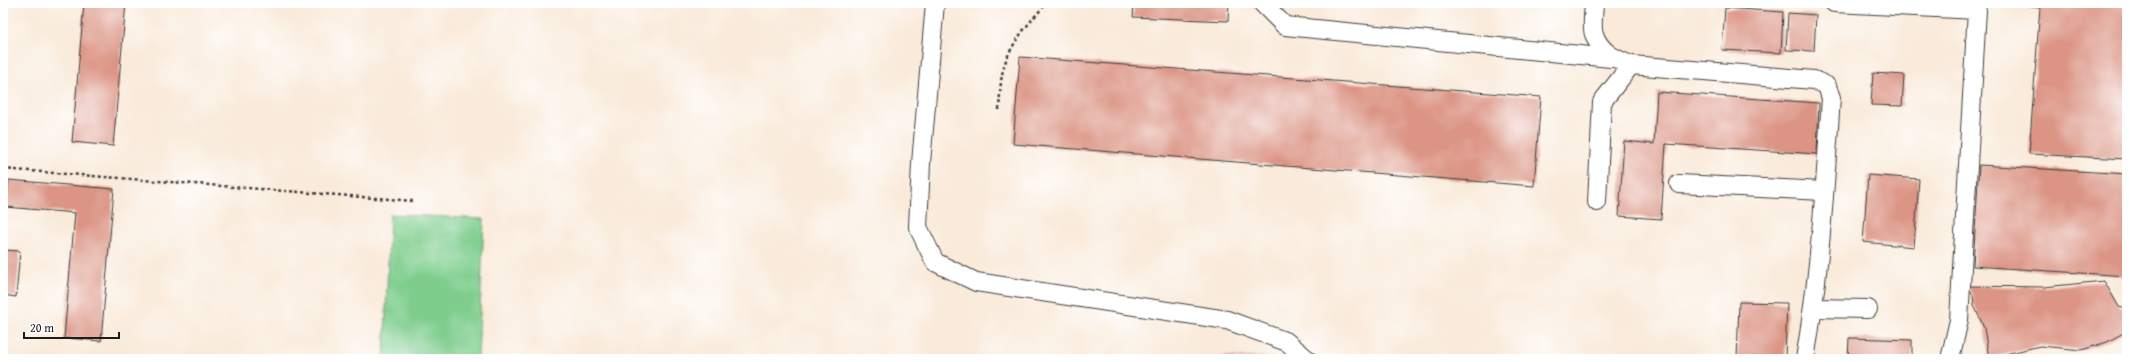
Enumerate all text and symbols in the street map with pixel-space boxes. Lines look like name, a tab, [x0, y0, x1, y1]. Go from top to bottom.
scale bar	[24, 314, 119, 340]
text: 20 m	[30, 319, 54, 336]

